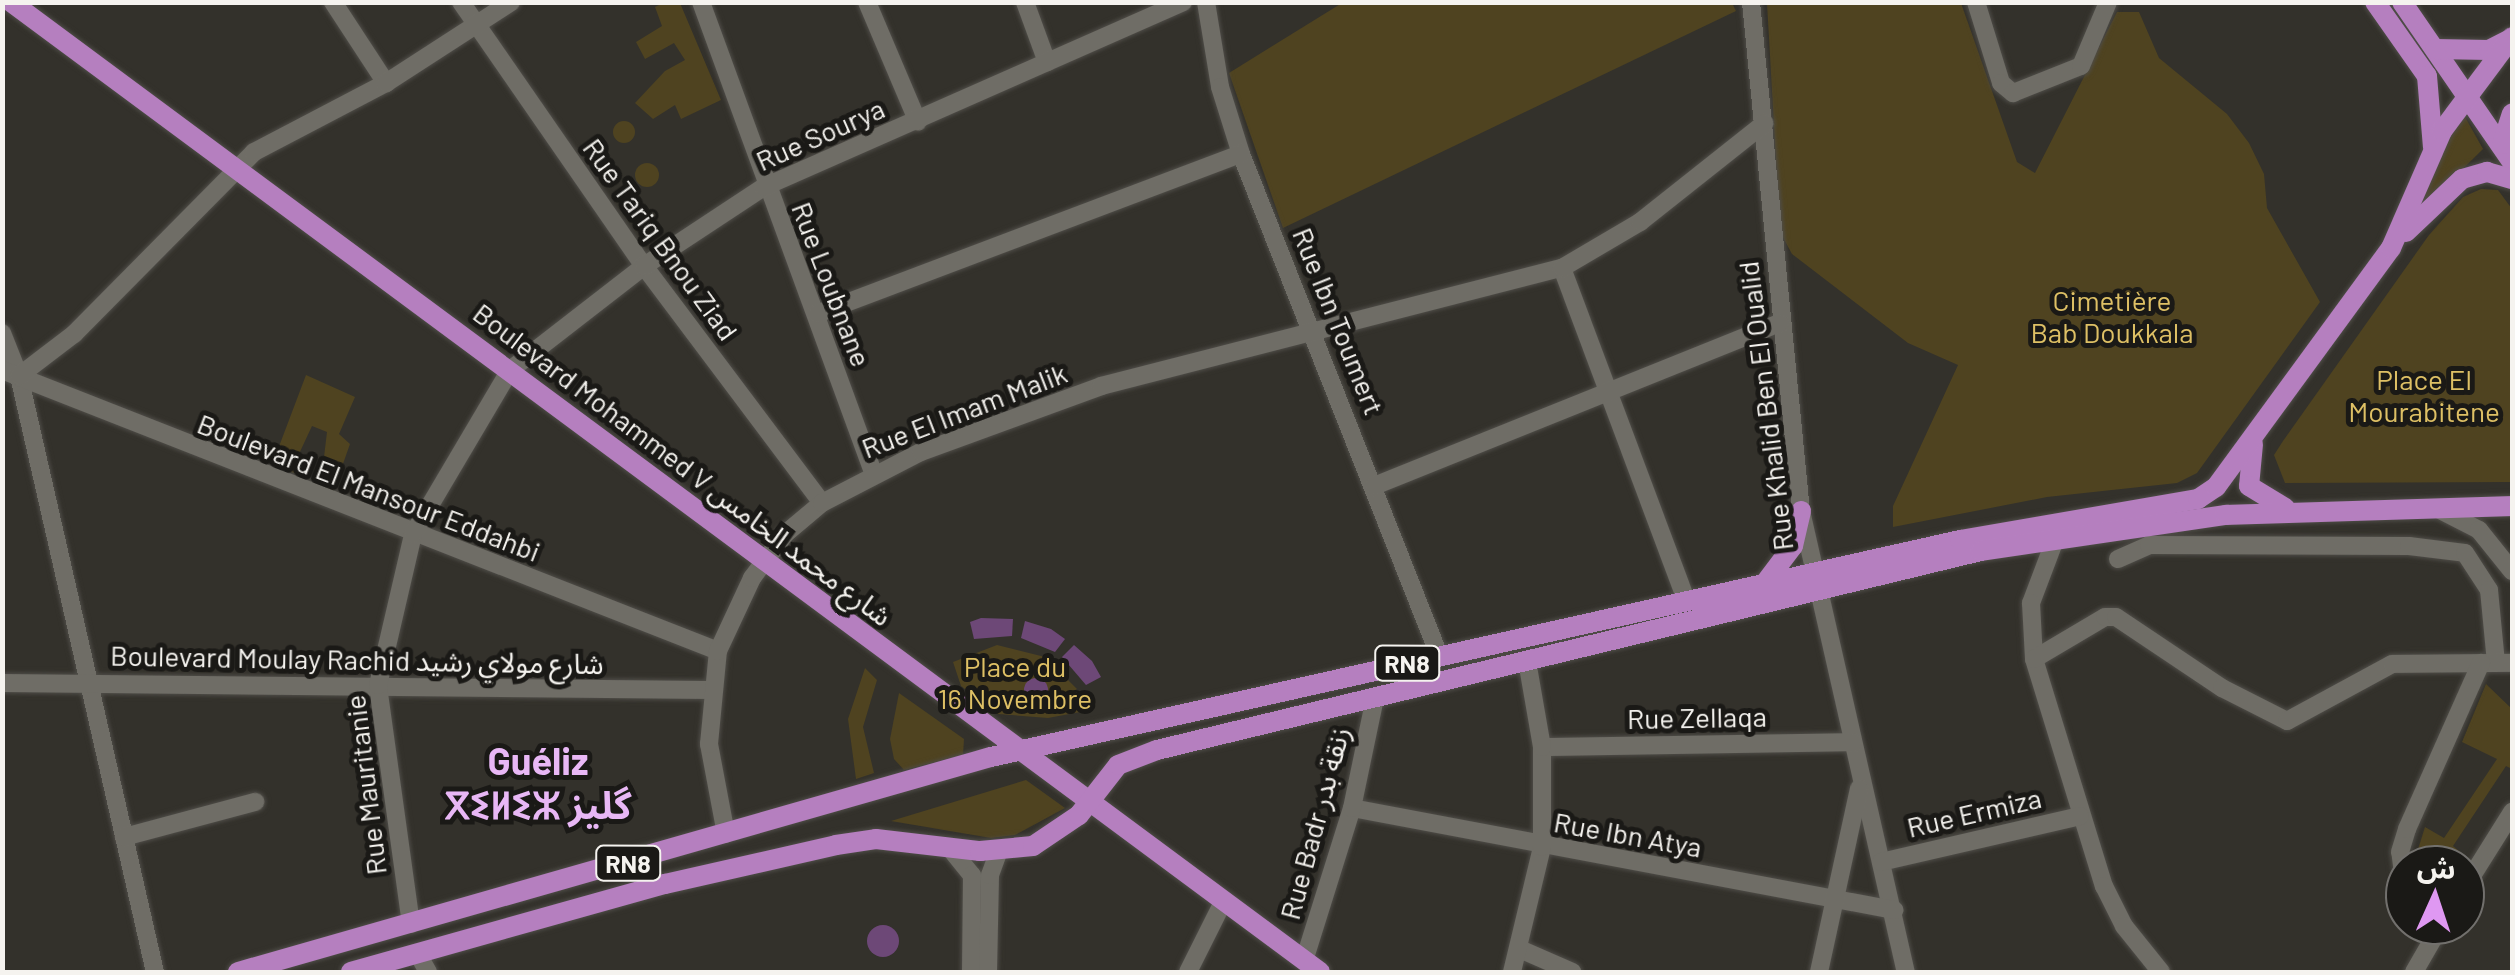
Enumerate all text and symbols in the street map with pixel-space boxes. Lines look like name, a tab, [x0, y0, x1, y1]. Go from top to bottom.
street label: Rue Sourya	[751, 91, 889, 177]
street label: Rue Tariq Bnou Ziad	[576, 132, 746, 346]
street label: Rue Loubnane	[785, 197, 879, 371]
street label: Rue Ibn Toumert	[1286, 223, 1392, 419]
street label: Rue Khalid Ben El Oualid	[1731, 259, 1799, 553]
park label: Cimetière Bab Doukkala	[2030, 283, 2194, 349]
street label: Boulevard Mohammed V شارع محمد الخامس	[467, 296, 899, 632]
street label: Rue El Imam Malik	[857, 355, 1071, 465]
park label: Place El Mourabitene	[2348, 362, 2500, 428]
street label: Boulevard El Mansour Eddahbi	[193, 406, 545, 568]
street label: Boulevard Moulay Rachid شارع مولاي رشيد	[110, 638, 604, 680]
road number: RN8	[1372, 643, 1442, 683]
park label: Place du 16 Novembre	[938, 649, 1092, 715]
street label: Rue Mauritanie	[337, 693, 393, 877]
street label: Rue Zellaqa	[1627, 699, 1767, 735]
street label: Rue Badr زنقة بدر	[1272, 723, 1356, 923]
district label: Guéliz ⴳⵉⵍⵉⵣ گليز	[445, 738, 631, 828]
street label: Rue Ermiza	[1904, 780, 2044, 844]
street label: Rue Ibn Atya	[1551, 804, 1705, 864]
road number: RN8	[593, 843, 663, 883]
north arrow	[2385, 845, 2485, 945]
text: ش	[2416, 849, 2457, 885]

